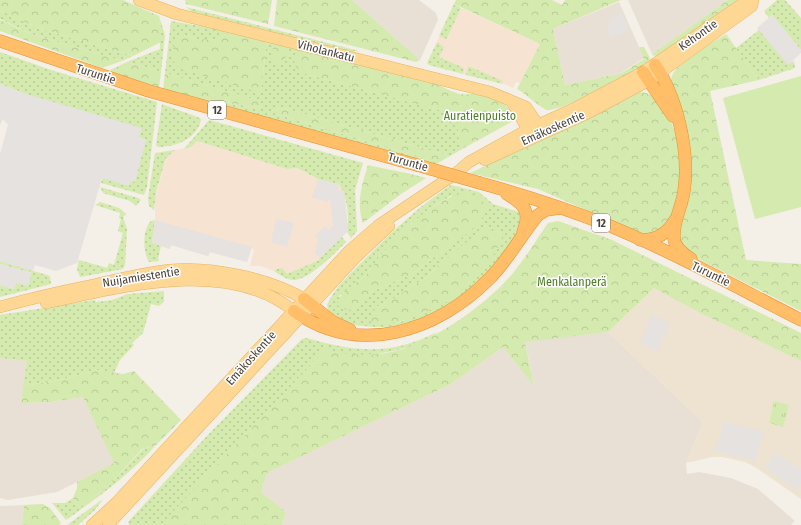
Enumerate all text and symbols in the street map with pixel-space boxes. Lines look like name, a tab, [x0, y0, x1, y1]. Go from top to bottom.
street label: Kehontie	[676, 17, 720, 53]
street label: Viholankatu	[296, 37, 356, 65]
street label: Turuntie	[74, 61, 118, 87]
road number: 12	[208, 101, 226, 119]
street label: Emäkoskentie	[519, 108, 587, 148]
park label: Auratienpuisto	[444, 109, 516, 123]
street label: Turuntie	[386, 150, 430, 174]
road number: 12	[592, 214, 610, 232]
street label: Turuntie	[689, 259, 733, 289]
street label: Nuijamiestentie	[102, 264, 181, 290]
park label: Menkalanperä	[537, 275, 607, 289]
street label: Emäkoskentie	[223, 328, 279, 388]

